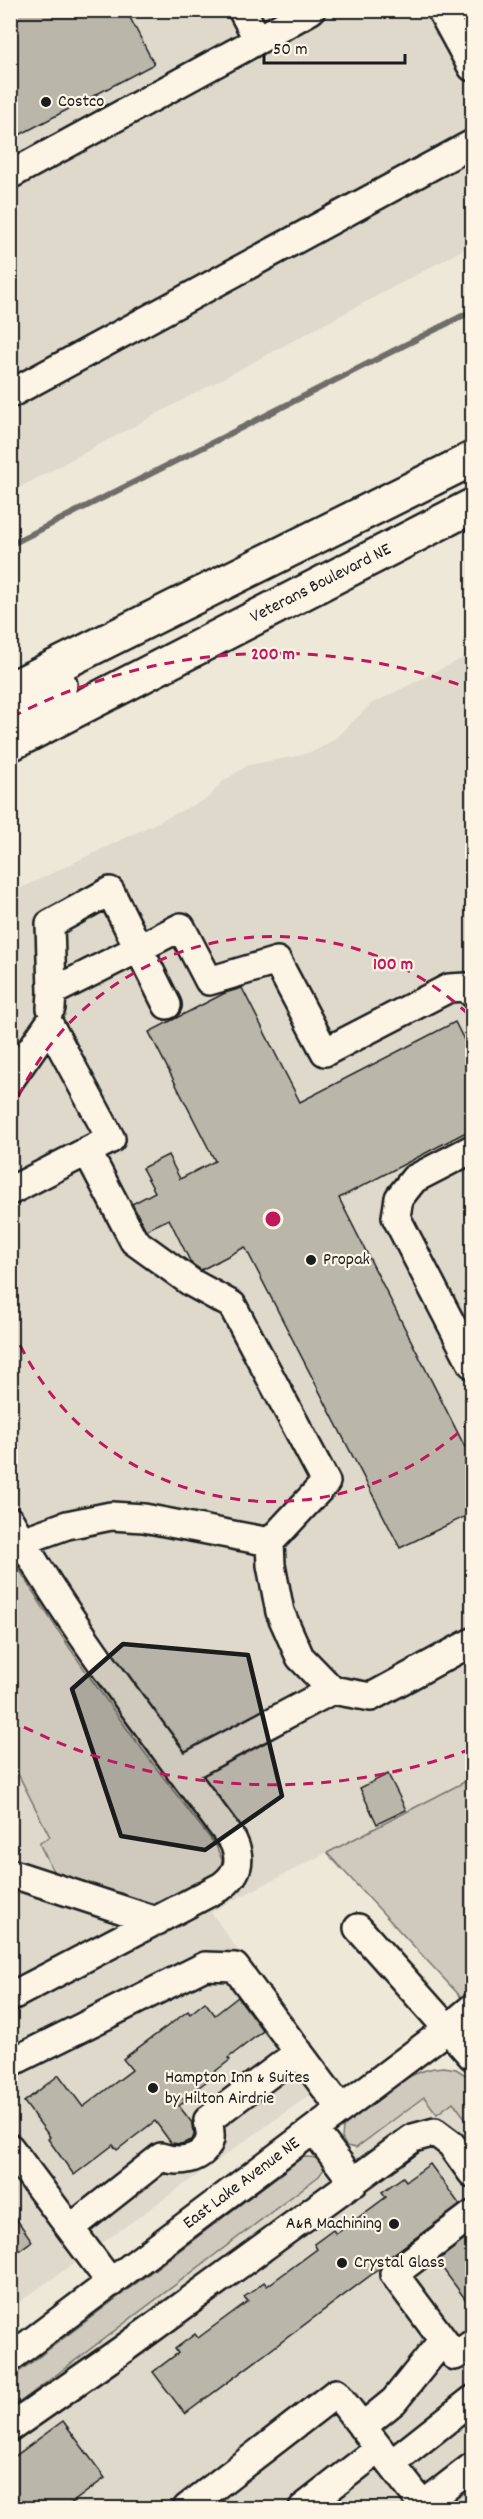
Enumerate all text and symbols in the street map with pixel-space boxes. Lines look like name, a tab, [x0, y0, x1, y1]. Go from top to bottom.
scale bar	[264, 27, 405, 65]
text: 50 m	[273, 38, 308, 63]
place label: Costco	[58, 90, 104, 115]
marker: Costco	[39, 95, 53, 109]
street label: Veterans Boulevard NE	[246, 538, 396, 630]
text: 200 m	[251, 643, 295, 668]
text: 100 m	[373, 953, 413, 978]
centre of rings	[263, 1209, 283, 1229]
place label: Propak	[323, 1248, 370, 1273]
marker: Propak	[304, 1253, 318, 1267]
place label: Hampton Inn & Suites by Hilton Airdrie	[165, 2066, 310, 2112]
marker: Hampton Inn & Suites by Hilton Airdrie	[146, 2081, 160, 2095]
street label: East Lake Avenue NE	[178, 2132, 306, 2236]
place label: A&R Machining	[286, 2212, 382, 2237]
marker: A&R Machining	[387, 2217, 401, 2231]
place label: Crystal Glass	[354, 2251, 445, 2276]
marker: Crystal Glass	[335, 2256, 349, 2270]

